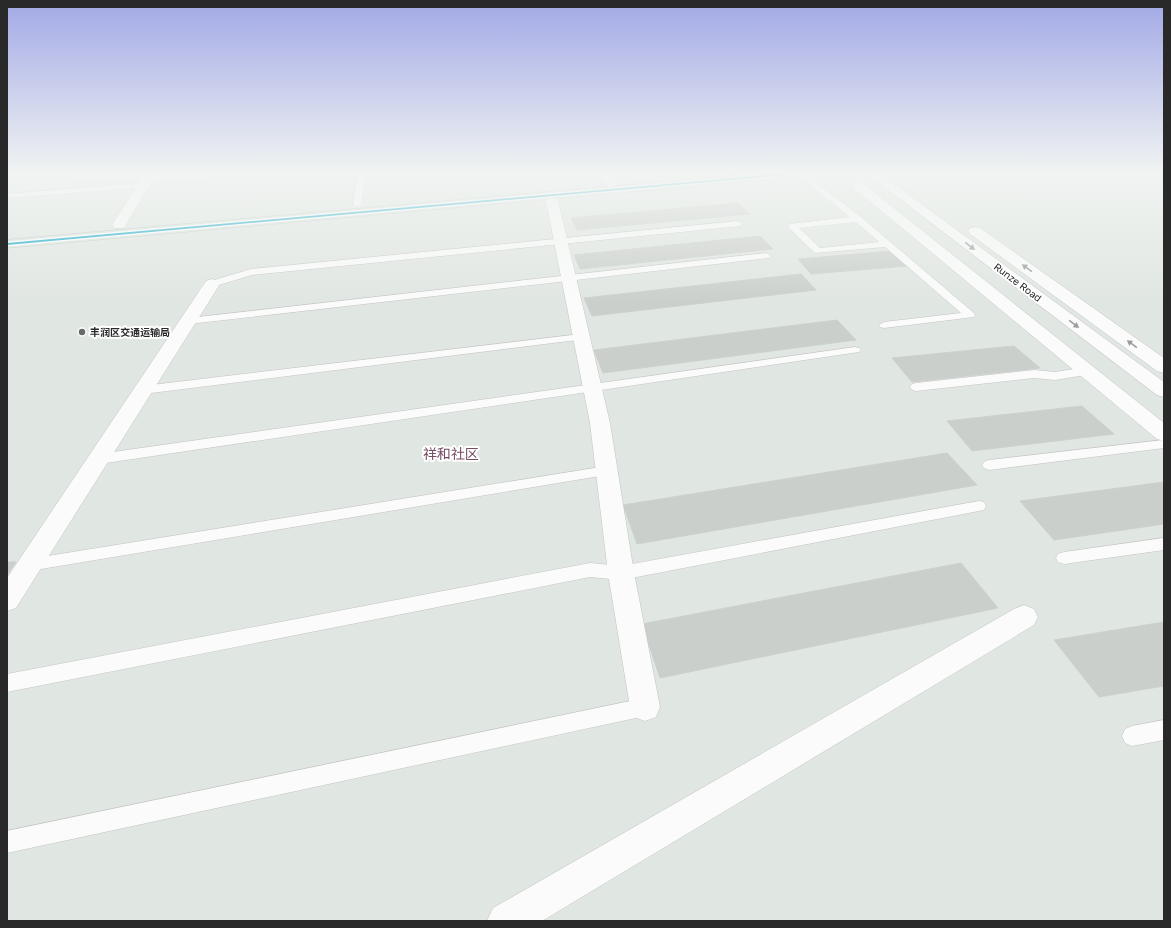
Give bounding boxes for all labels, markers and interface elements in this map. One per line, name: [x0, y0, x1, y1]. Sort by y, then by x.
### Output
one-way arrow: [965, 242, 976, 250]
street label: Runze Road: [992, 260, 1044, 304]
one-way arrow: [1021, 264, 1032, 273]
one-way arrow: [1069, 320, 1080, 328]
place label: 丰润区交通运输局: [90, 326, 170, 338]
marker: 丰润区交通运输局: [77, 327, 87, 337]
one-way arrow: [1127, 340, 1138, 348]
district label: 祥和社区: [423, 445, 479, 462]

